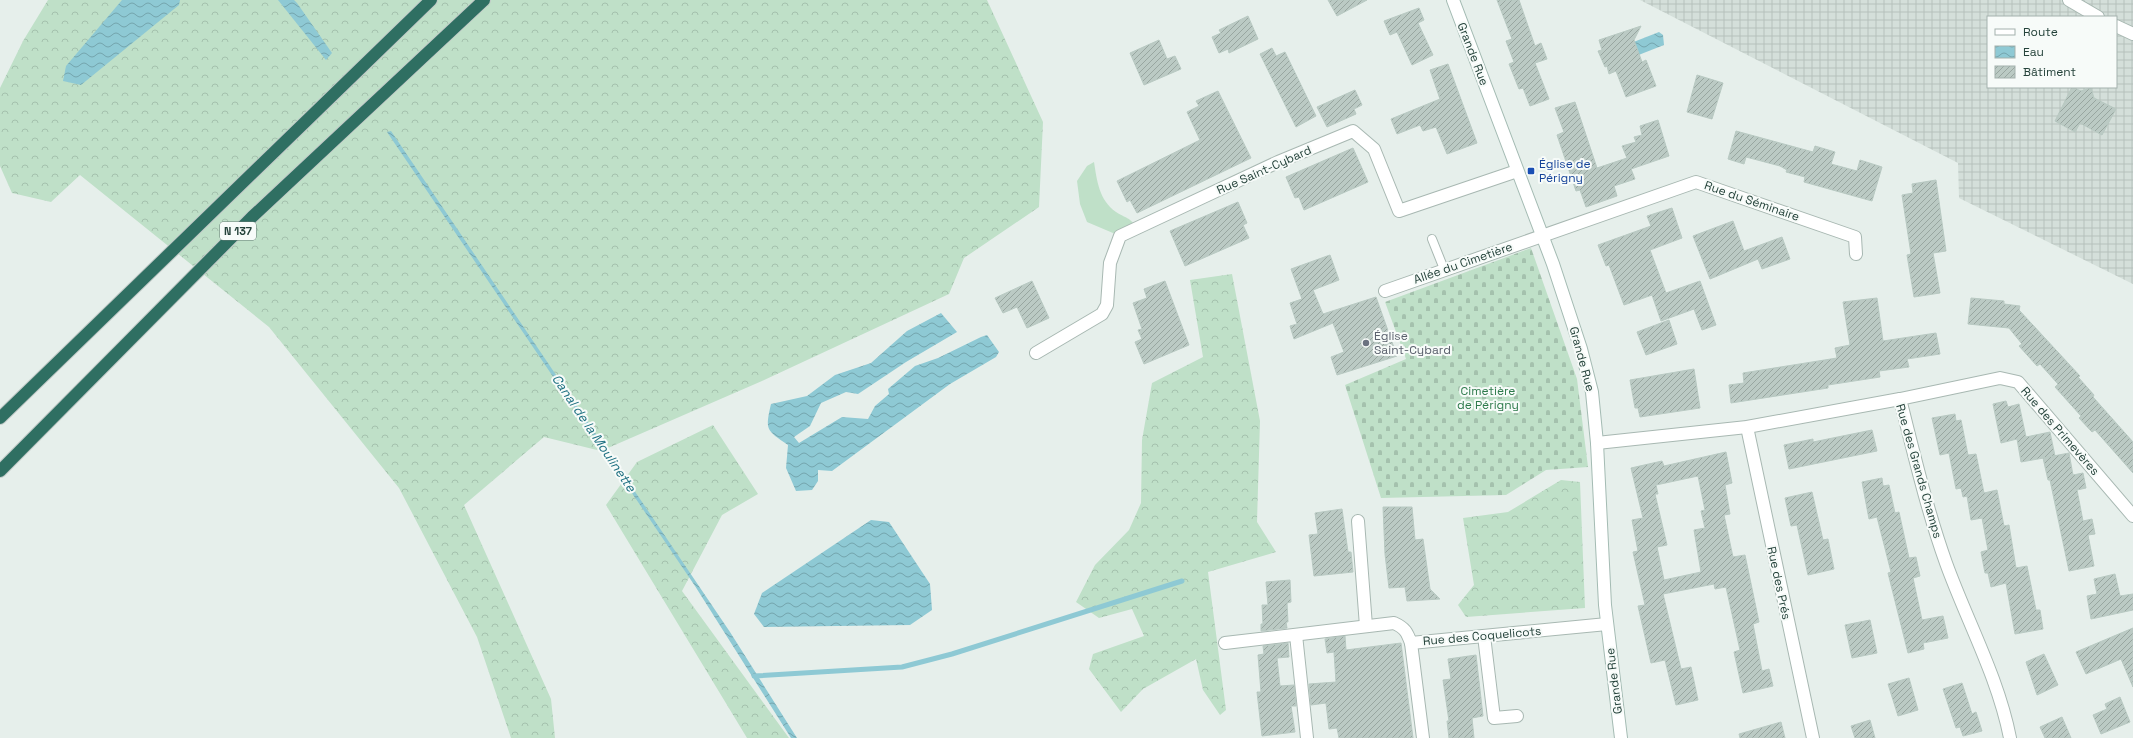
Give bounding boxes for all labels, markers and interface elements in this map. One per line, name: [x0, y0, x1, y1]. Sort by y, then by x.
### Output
legend: [1987, 16, 2117, 88]
street label: Grande Rue: [1454, 20, 1492, 88]
text: Route: [2023, 24, 2058, 40]
text: Eau: [2023, 44, 2044, 60]
text: Bâtiment: [2023, 64, 2076, 80]
street label: Rue Saint-Cybard: [1214, 142, 1314, 198]
place label: Église de Périgny: [1539, 156, 1591, 186]
marker: Église de Périgny: [1526, 166, 1536, 176]
street label: Rue du Séminaire: [1702, 177, 1802, 225]
road number: N 137: [220, 222, 256, 240]
street label: Allée du Cimetière: [1411, 239, 1515, 287]
street label: Grande Rue: [1566, 325, 1598, 393]
place label: Église Saint-Cybard: [1374, 328, 1451, 358]
marker: Église Saint-Cybard: [1361, 338, 1371, 348]
water label: Canal de la Moulinette: [548, 371, 640, 496]
park label: Cimetière de Périgny: [1457, 383, 1519, 413]
street label: Rue des Primevères: [2017, 383, 2103, 479]
street label: Rue des Grands Champs: [1892, 402, 1946, 540]
street label: Rue des Prés: [1763, 545, 1795, 621]
street label: Rue des Coquelicots: [1422, 623, 1542, 649]
street label: Grande Rue: [1602, 647, 1626, 715]

